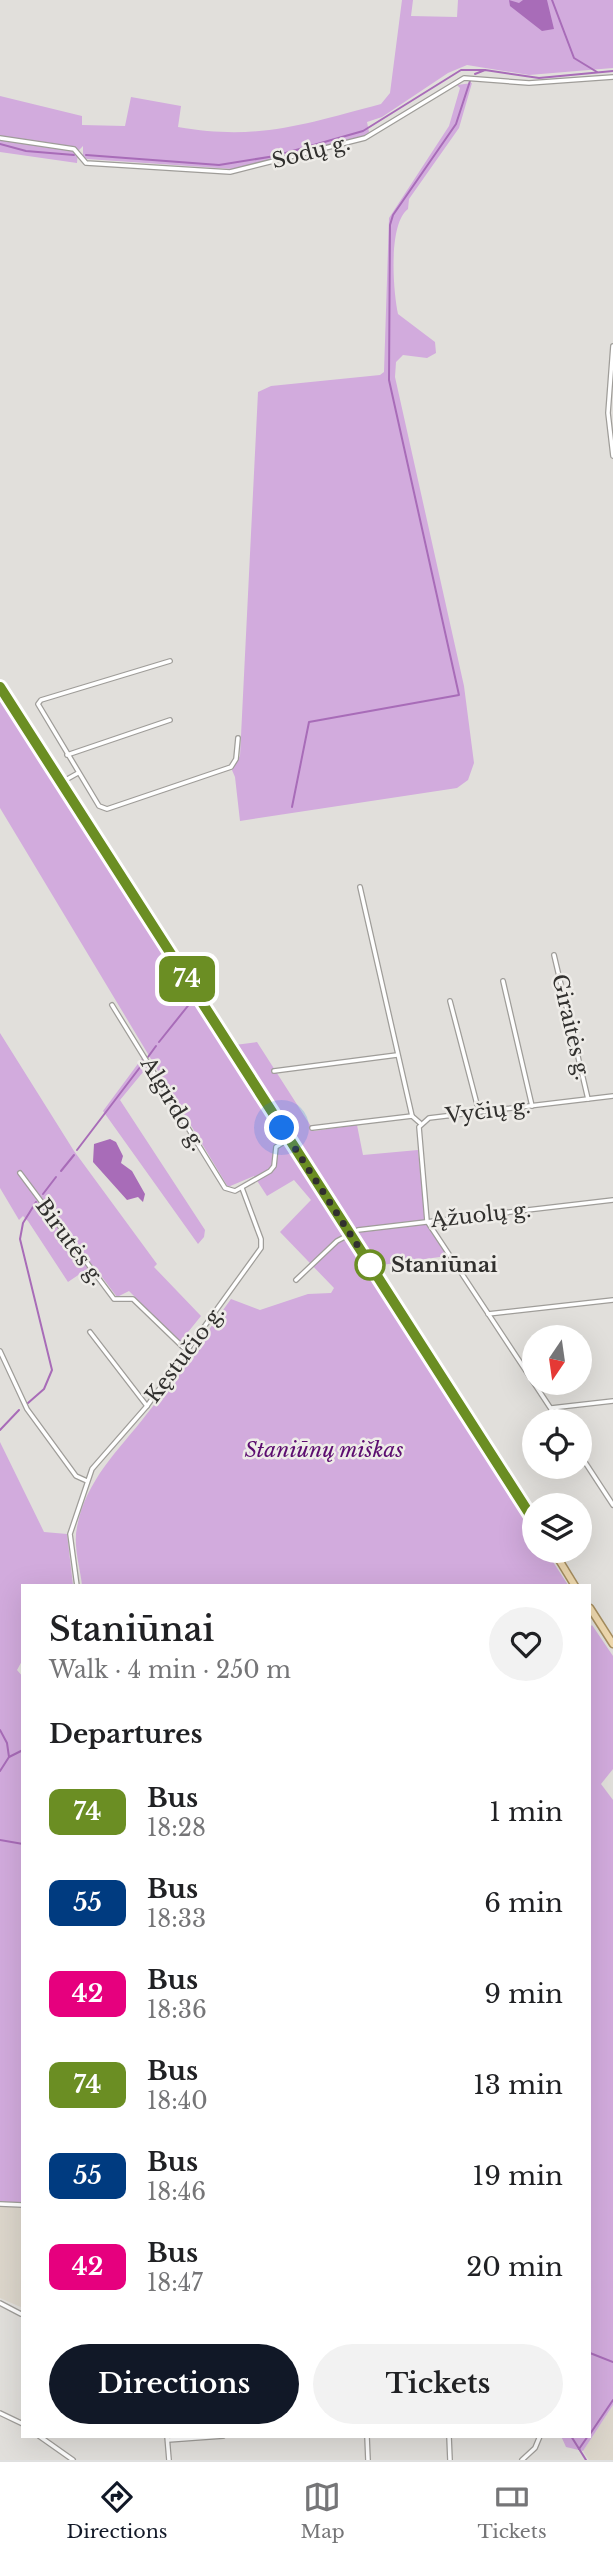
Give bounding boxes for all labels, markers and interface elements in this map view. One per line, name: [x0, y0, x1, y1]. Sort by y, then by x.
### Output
street label: Sodų g.: [269, 130, 353, 174]
line badge: 74: [156, 956, 218, 1002]
text: 74: [173, 964, 201, 993]
street label: Giraitės g.: [546, 971, 596, 1083]
street label: Algirdo g.: [134, 1052, 211, 1156]
street label: Vyčių g.: [443, 1093, 532, 1129]
your location: [264, 1110, 299, 1145]
street label: Birutės g.: [30, 1193, 110, 1291]
street label: Ąžuolų g.: [429, 1197, 532, 1233]
marker: Staniūnai: [355, 1250, 385, 1280]
place label: Staniūnai: [391, 1252, 498, 1278]
street label: Kęstučio g.: [140, 1300, 230, 1408]
north arrow: [522, 1325, 592, 1395]
map controls: [522, 1325, 592, 1563]
button: locate: [522, 1409, 592, 1479]
park label: Staniūnų miškas: [244, 1437, 404, 1463]
button: layers: [522, 1493, 592, 1563]
button: heart: [489, 1607, 563, 1681]
text: Staniūnai: [49, 1609, 214, 1650]
text: Walk · 4 min · 250 m: [49, 1656, 291, 1684]
text: Departures: [49, 1718, 203, 1750]
text: Bus: [147, 1782, 198, 1814]
text: 1 min: [489, 1796, 563, 1828]
text: 74: [74, 1797, 101, 1826]
text: 18:28: [147, 1814, 206, 1842]
text: Bus: [147, 1873, 198, 1905]
text: 6 min: [484, 1887, 563, 1919]
text: 55: [73, 1888, 102, 1917]
text: 18:33: [147, 1905, 206, 1933]
text: Bus: [147, 1964, 198, 1996]
text: 9 min: [484, 1978, 563, 2010]
text: 42: [72, 1979, 103, 2008]
text: 18:36: [147, 1996, 207, 2024]
text: Bus: [147, 2055, 198, 2087]
text: 13 min: [473, 2069, 563, 2101]
text: 74: [74, 2070, 101, 2099]
text: 18:40: [147, 2087, 208, 2115]
text: Bus: [147, 2146, 198, 2178]
text: 19 min: [473, 2160, 563, 2192]
text: 55: [73, 2161, 102, 2190]
text: 18:46: [147, 2178, 206, 2206]
text: Bus: [147, 2237, 198, 2269]
text: 20 min: [466, 2251, 563, 2283]
text: 42: [72, 2252, 103, 2281]
text: 18:47: [147, 2269, 203, 2297]
button: Directions: [49, 2344, 299, 2424]
button: Tickets: [313, 2344, 563, 2424]
tab: Directions: [66, 2478, 167, 2543]
tab: Map: [300, 2478, 345, 2543]
tab: Tickets: [478, 2478, 547, 2543]

